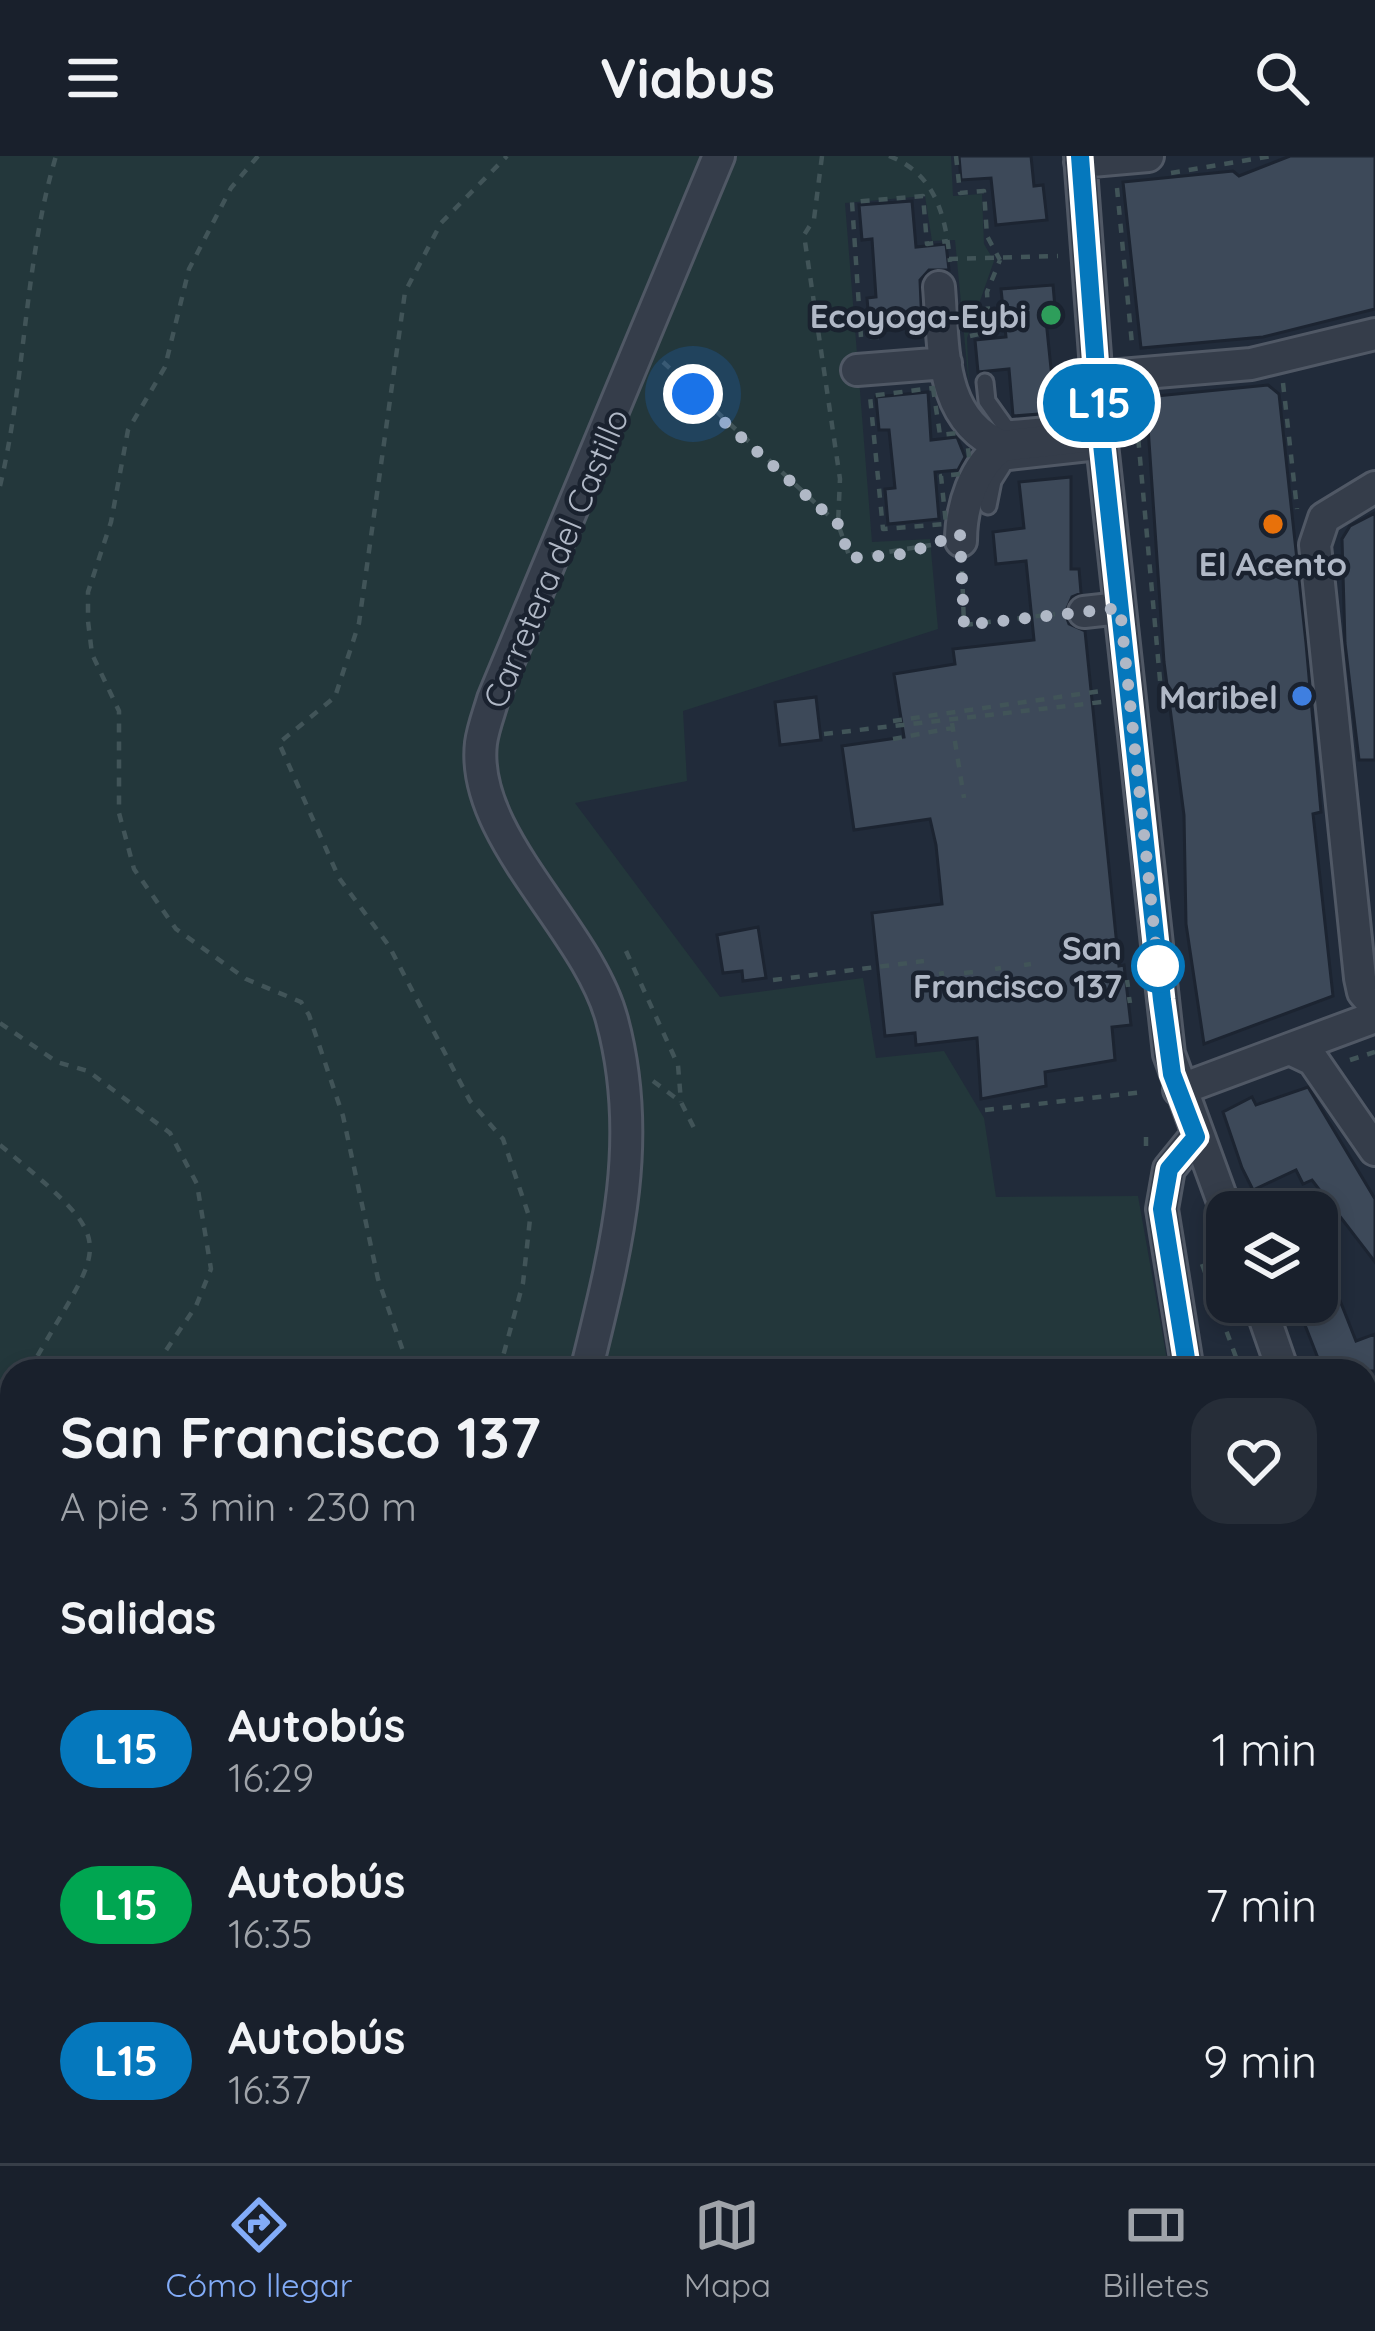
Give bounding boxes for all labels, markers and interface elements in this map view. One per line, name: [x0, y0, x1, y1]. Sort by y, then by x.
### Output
text: Viabus: [600, 44, 775, 112]
icon: menu: [60, 45, 126, 111]
icon: search: [1249, 45, 1315, 111]
place label: Ecoyoga-Eybi: [810, 295, 1027, 336]
marker: Ecoyoga-Eybi: [1038, 302, 1064, 328]
your location: [663, 364, 723, 424]
line badge: L15: [1030, 364, 1168, 442]
text: L15: [1067, 376, 1131, 429]
street label: Carretera del Castillo: [473, 402, 637, 714]
marker: El Acento: [1260, 511, 1286, 537]
place label: El Acento: [1199, 543, 1347, 584]
place label: Maribel: [1159, 676, 1278, 717]
marker: Maribel: [1289, 683, 1315, 709]
place label: San Francisco 137: [913, 927, 1122, 1006]
marker: San Francisco 137: [1133, 941, 1183, 991]
map controls: [1206, 1191, 1338, 1323]
button: layers: [1206, 1191, 1338, 1323]
button: heart: [1191, 1398, 1317, 1524]
text: San Francisco 137: [60, 1401, 541, 1472]
text: A pie · 3 min · 230 m: [60, 1482, 417, 1531]
text: Salidas: [60, 1589, 216, 1645]
text: Autobús: [228, 1697, 405, 1753]
text: 1 min: [1211, 1721, 1317, 1777]
text: L15: [94, 1722, 158, 1775]
text: 16:29: [228, 1753, 314, 1802]
text: Autobús: [228, 1853, 405, 1909]
text: 7 min: [1205, 1877, 1317, 1933]
text: L15: [94, 1878, 158, 1931]
text: 16:35: [228, 1909, 312, 1958]
text: Autobús: [228, 2009, 405, 2065]
text: 9 min: [1203, 2033, 1317, 2089]
text: L15: [94, 2034, 158, 2087]
text: 16:37: [228, 2065, 311, 2114]
tab: Cómo llegar: [166, 2192, 353, 2305]
tab: Mapa: [684, 2192, 771, 2305]
tab: Billetes: [1102, 2192, 1209, 2305]

